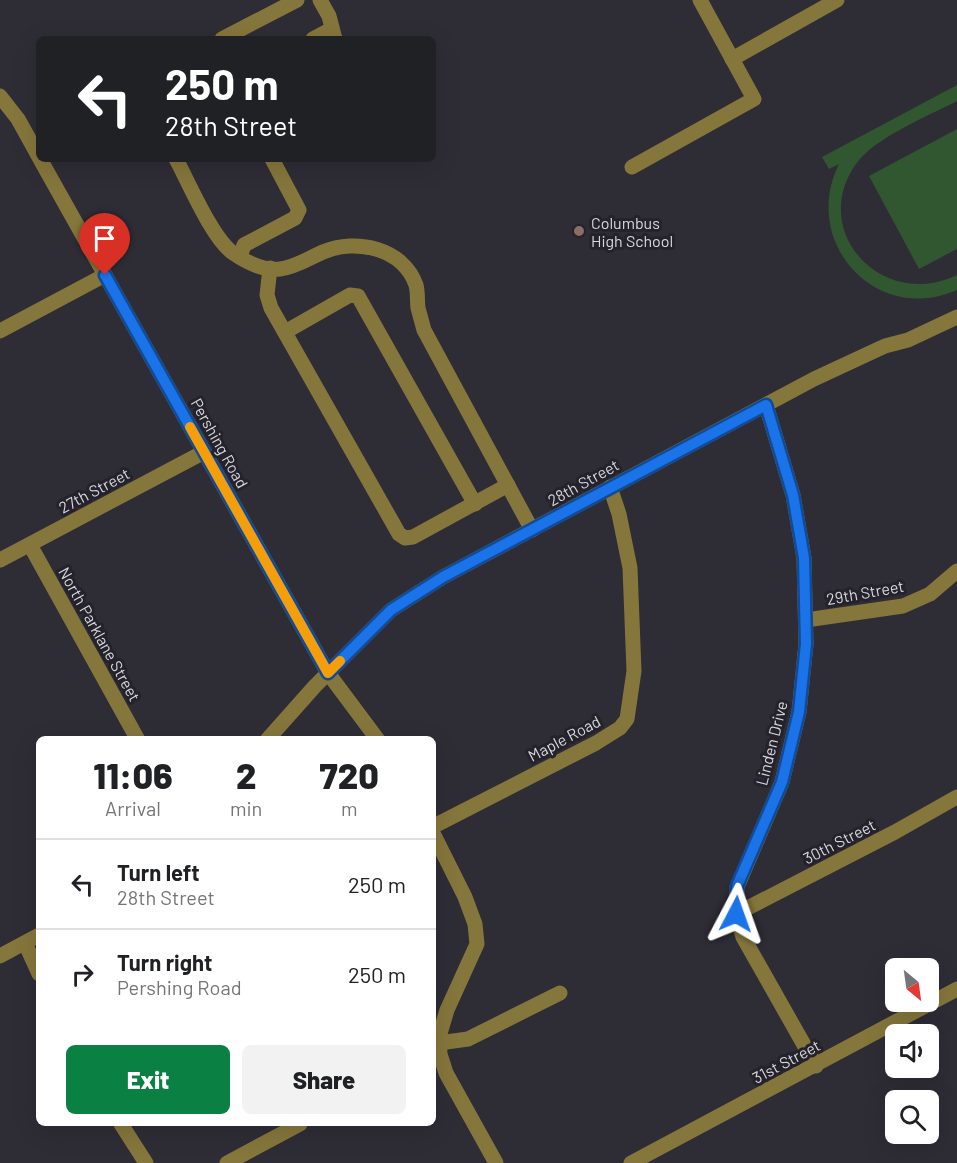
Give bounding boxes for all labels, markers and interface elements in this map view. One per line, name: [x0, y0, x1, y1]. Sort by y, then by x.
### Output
text: 250 m: [165, 58, 279, 108]
icon: left: [66, 60, 144, 138]
text: 28th Street: [165, 109, 297, 141]
pin: [79, 213, 130, 275]
place label: Columbus High School: [591, 213, 673, 250]
icon: arrive: [88, 222, 121, 255]
marker: Columbus High School: [572, 224, 586, 238]
street label: Pershing Road: [188, 395, 252, 491]
street label: 28th Street: [544, 455, 622, 509]
street label: 27th Street: [55, 463, 133, 517]
street label: North Parklane Street: [55, 564, 145, 704]
street label: 29th Street: [825, 576, 905, 608]
street label: Linden Drive: [751, 699, 791, 787]
street label: Maple Road: [525, 711, 603, 765]
text: 11:06: [93, 753, 173, 796]
text: 2: [236, 753, 256, 796]
text: 720: [320, 753, 379, 796]
text: Arrival: [105, 796, 161, 820]
text: min: [230, 796, 262, 820]
text: m: [341, 796, 357, 820]
street label: 30th Street: [800, 815, 878, 867]
text: Turn left: [117, 859, 200, 885]
icon: left: [66, 868, 99, 901]
text: 250 m: [348, 871, 406, 897]
position arrow: [704, 882, 768, 946]
text: 28th Street: [117, 885, 215, 909]
text: Turn right: [117, 949, 212, 975]
icon: right: [66, 958, 99, 991]
north arrow: [885, 958, 939, 1012]
map controls: [885, 958, 939, 1144]
text: 250 m: [348, 961, 406, 987]
text: Pershing Road: [117, 975, 242, 999]
button: sound: [885, 1024, 939, 1078]
street label: 31st Street: [749, 1035, 823, 1087]
button: Exit: [66, 1045, 230, 1114]
button: Share: [242, 1045, 406, 1114]
button: search: [885, 1090, 939, 1144]

